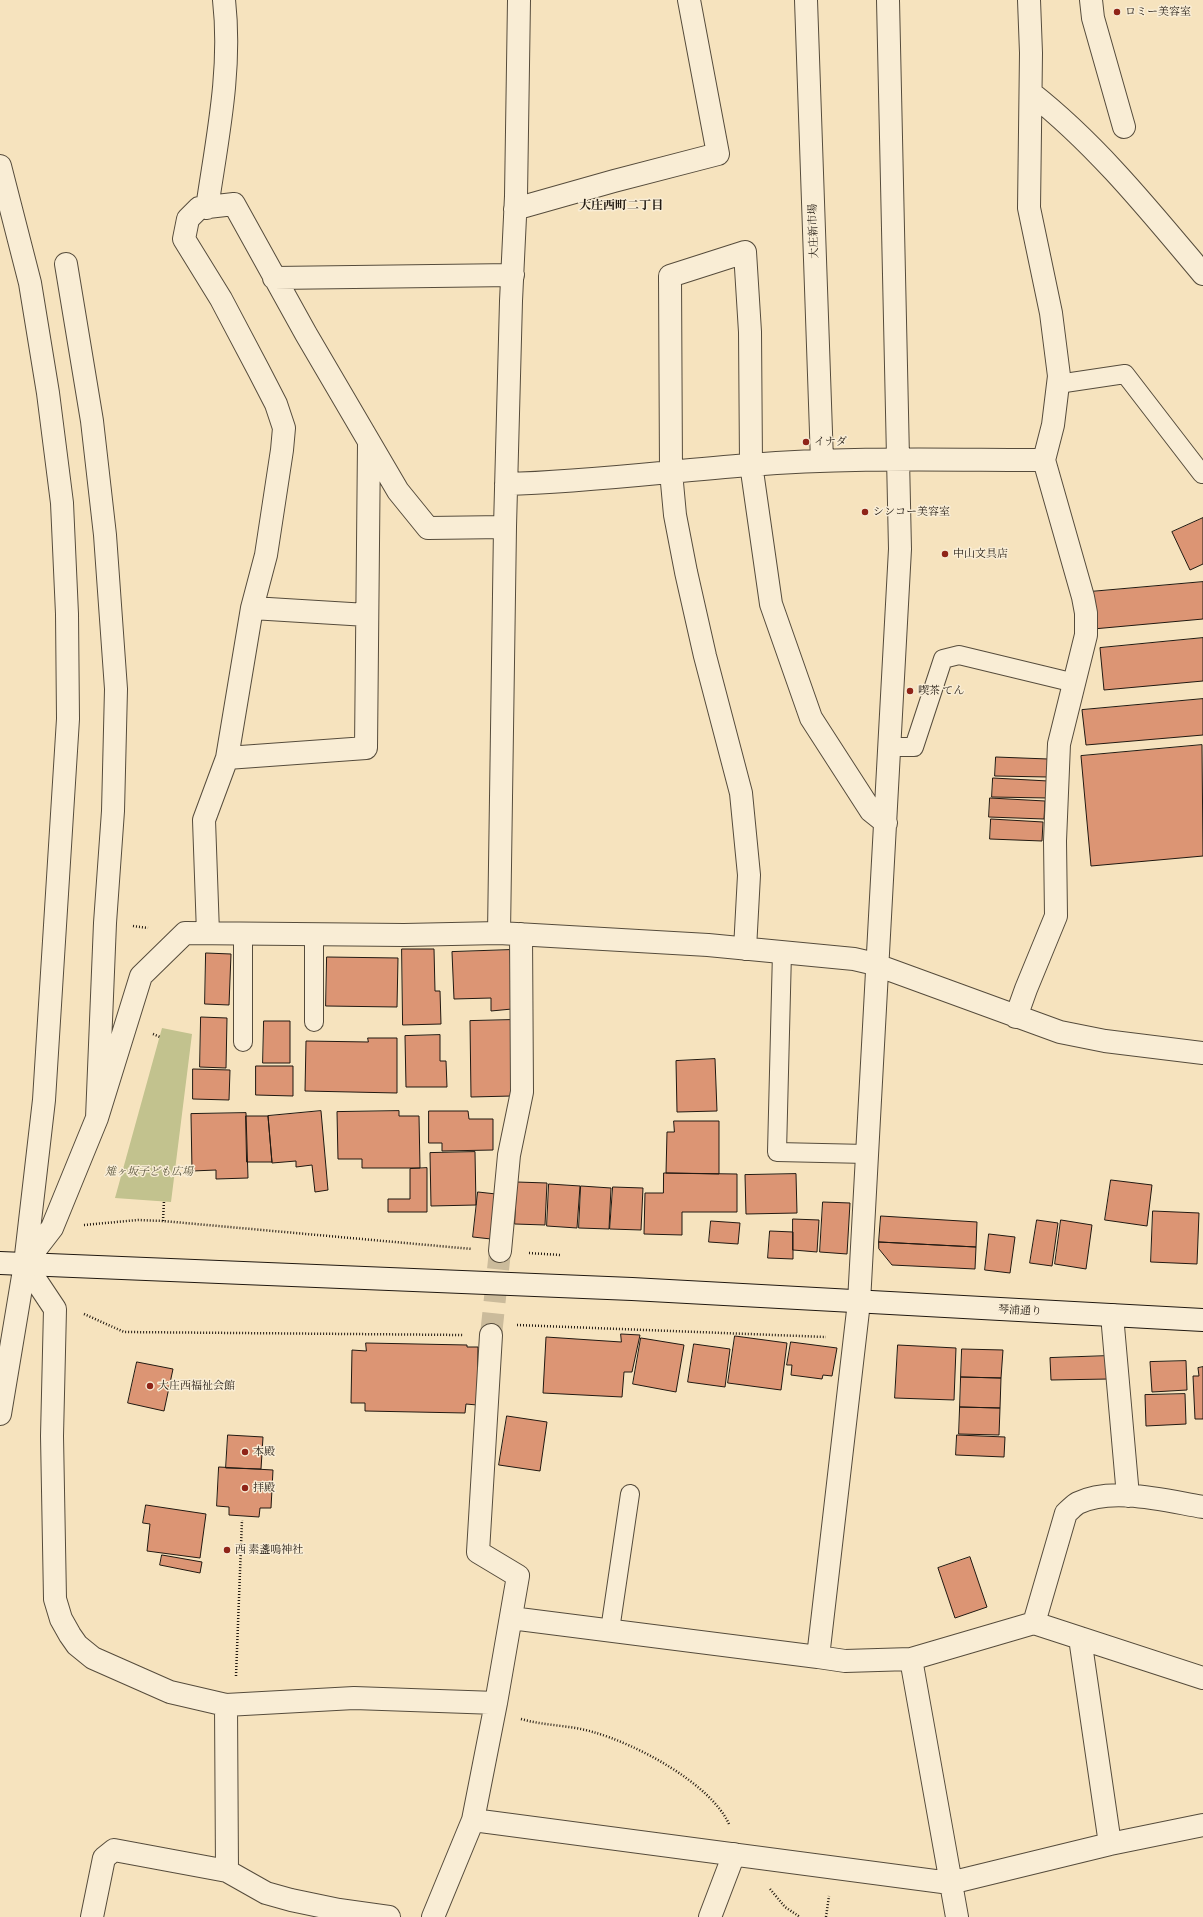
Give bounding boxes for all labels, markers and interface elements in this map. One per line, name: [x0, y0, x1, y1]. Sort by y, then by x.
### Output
place label: ロミー美容室: [1125, 5, 1191, 19]
marker: ロミー美容室: [1112, 7, 1122, 17]
district label: 大庄西町二丁目: [579, 199, 663, 213]
street label: 大庄新市場: [806, 203, 822, 259]
place label: イナダ: [814, 435, 847, 449]
marker: イナダ: [801, 437, 811, 447]
place label: シンコー美容室: [873, 505, 950, 519]
marker: シンコー美容室: [860, 507, 870, 517]
place label: 中山文具店: [953, 547, 1008, 561]
marker: 中山文具店: [940, 549, 950, 559]
place label: 喫茶 てん: [918, 684, 964, 698]
marker: 喫茶 てん: [905, 686, 915, 696]
park label: 雉ヶ坂子ども広場: [105, 1165, 193, 1179]
street label: 琴浦通り: [998, 1303, 1042, 1319]
place label: 大庄西福祉会館: [158, 1379, 235, 1393]
marker: 大庄西福祉会館: [145, 1381, 155, 1391]
place label: 本殿: [253, 1445, 275, 1459]
marker: 本殿: [240, 1447, 250, 1457]
place label: 拝殿: [253, 1481, 275, 1495]
marker: 拝殿: [240, 1483, 250, 1493]
place label: 西 素盞嗚神社: [235, 1543, 303, 1557]
marker: 西 素盞嗚神社: [222, 1545, 232, 1555]

